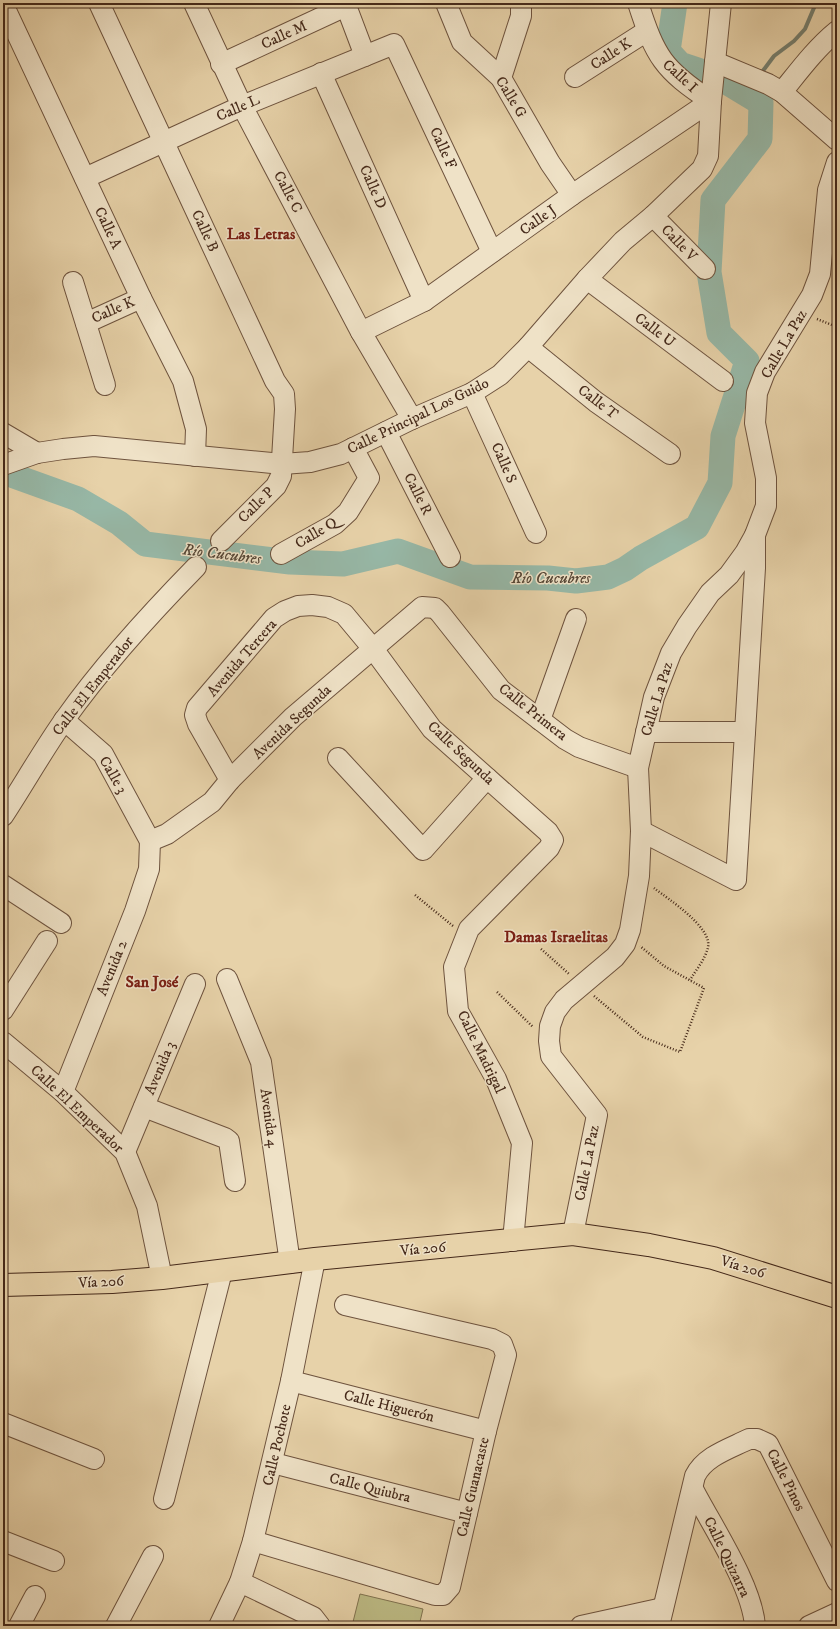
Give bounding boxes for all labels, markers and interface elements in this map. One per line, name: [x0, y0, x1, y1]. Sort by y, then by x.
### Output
street label: Calle M: [258, 16, 310, 54]
street label: Calle K: [587, 33, 636, 74]
street label: Calle I: [658, 55, 702, 97]
street label: Calle G: [491, 73, 531, 122]
street label: Calle L: [213, 90, 263, 126]
street label: Calle F: [425, 124, 461, 172]
street label: Calle D: [355, 162, 391, 212]
street label: Calle C: [269, 168, 307, 216]
street label: Calle J: [516, 201, 560, 239]
street label: Calle A: [90, 204, 126, 252]
street label: Calle B: [187, 207, 223, 255]
street label: Calle V: [657, 220, 702, 266]
district label: Las Letras: [227, 224, 296, 244]
street label: Calle K: [88, 292, 138, 328]
street label: Calle La Paz: [757, 306, 812, 382]
street label: Calle U: [631, 308, 680, 352]
street label: Calle Principal Los Guido: [344, 373, 492, 459]
street label: Calle T: [574, 381, 623, 424]
street label: Calle S: [487, 440, 521, 486]
street label: Calle R: [399, 470, 437, 518]
street label: Calle P: [234, 483, 278, 527]
street label: Calle Q: [291, 510, 346, 553]
water label: Río Cucubres: [181, 539, 264, 569]
water label: Río Cucubres: [511, 568, 592, 588]
street label: Avenida Tercera: [203, 615, 281, 701]
street label: Calle El Emperador: [48, 632, 138, 740]
street label: Calle La Paz: [637, 659, 677, 738]
street label: Calle Primera: [495, 679, 572, 745]
street label: Avenida Segunda: [249, 680, 336, 763]
street label: Calle Segunda: [423, 717, 499, 789]
street label: Calle 3: [95, 753, 131, 797]
district label: Damas Israelitas: [504, 927, 609, 947]
street label: Avenida 2: [92, 937, 132, 999]
district label: San José: [126, 972, 179, 992]
street label: Calle Madrigal: [453, 1007, 509, 1097]
street label: Avenida 3: [140, 1038, 180, 1098]
street label: Calle El Emperador: [26, 1061, 128, 1157]
street label: Avenida 4: [255, 1087, 283, 1149]
street label: Calle La Paz: [570, 1123, 604, 1202]
street label: Vía 206: [398, 1237, 448, 1261]
street label: Vía 206: [717, 1251, 769, 1283]
street label: Vía 206: [77, 1271, 126, 1293]
street label: Calle Higuerón: [342, 1386, 436, 1426]
street label: Calle Pochote: [258, 1402, 296, 1488]
street label: Calle Guanacaste: [452, 1435, 494, 1539]
street label: Calle Pinos: [762, 1446, 810, 1514]
street label: Calle Quiubra: [327, 1469, 413, 1507]
street label: Calle Quizarra: [699, 1514, 755, 1601]

